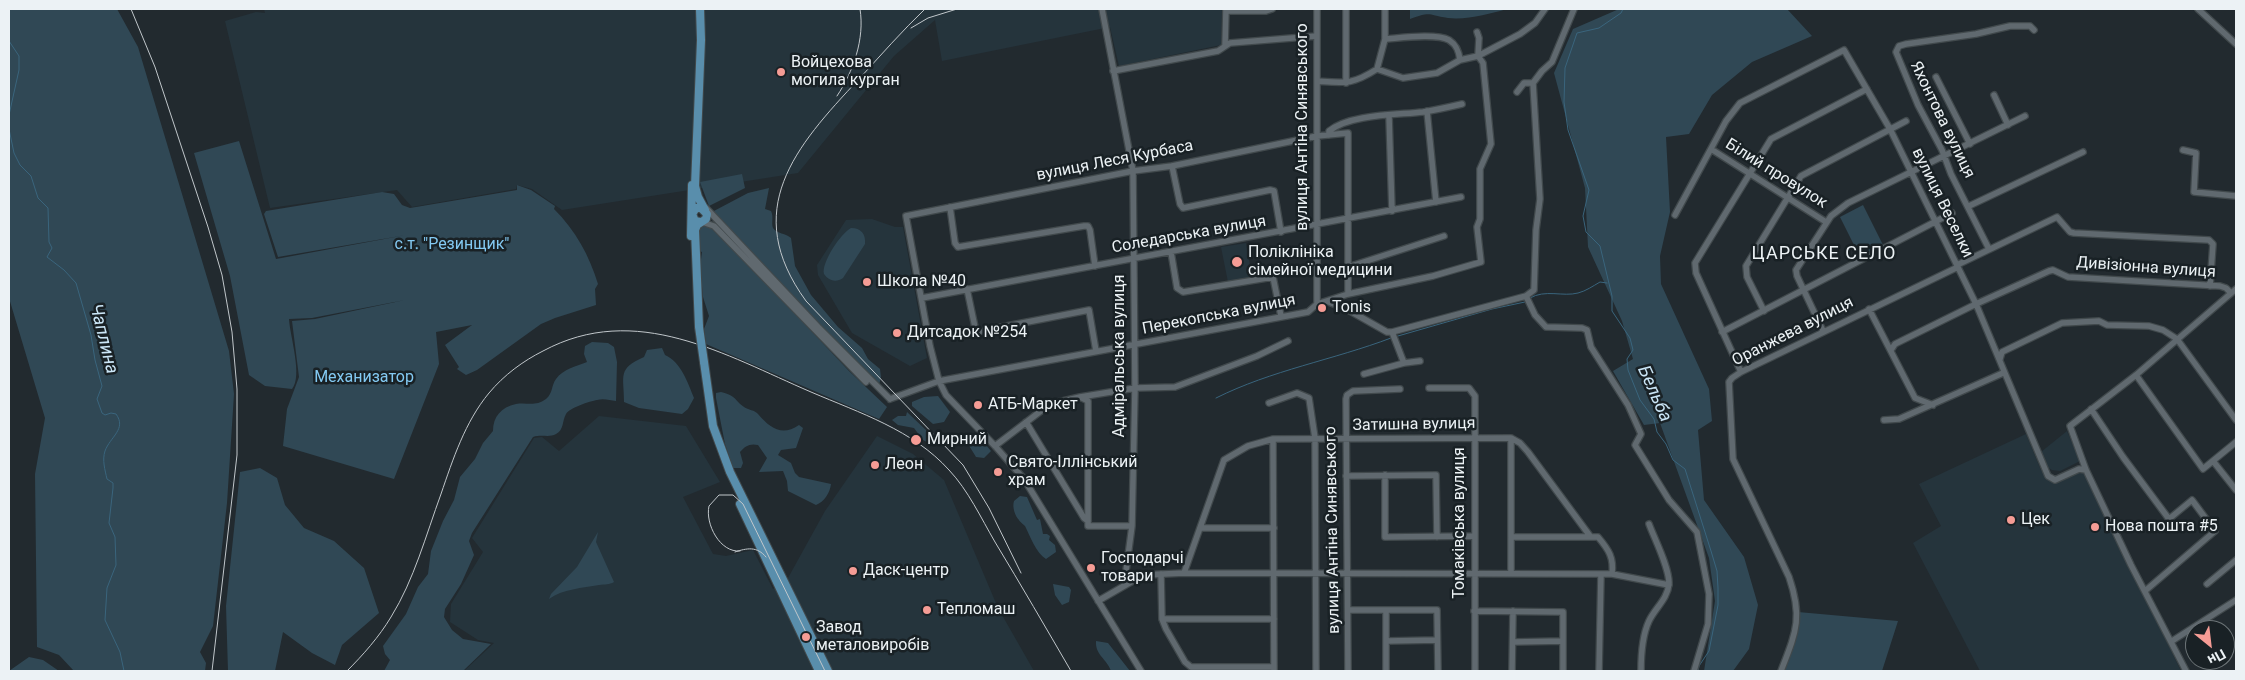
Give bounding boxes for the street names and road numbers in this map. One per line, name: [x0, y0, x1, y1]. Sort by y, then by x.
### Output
street label: вулиця Антіна Синявського: [1293, 23, 1313, 231]
street label: Яхонтова вулиця: [1905, 58, 1979, 182]
street label: Білий провулок: [1722, 135, 1830, 213]
street label: вулиця Леся Курбаса: [1035, 136, 1195, 186]
street label: вулиця Веселки: [1907, 145, 1977, 261]
street label: Соледарська вулиця: [1111, 212, 1267, 258]
street label: Дивізіонна вулиця: [2076, 254, 2216, 282]
street label: Адміральська вулиця: [1110, 274, 1130, 438]
street label: Перекопська вулиця: [1141, 291, 1297, 339]
street label: Оранжева вулиця: [1729, 293, 1857, 371]
street label: Затишна вулиця: [1352, 414, 1476, 436]
street label: вулиця Антіна Синявського: [1322, 426, 1344, 634]
street label: Томаківська вулиця: [1450, 447, 1470, 599]

